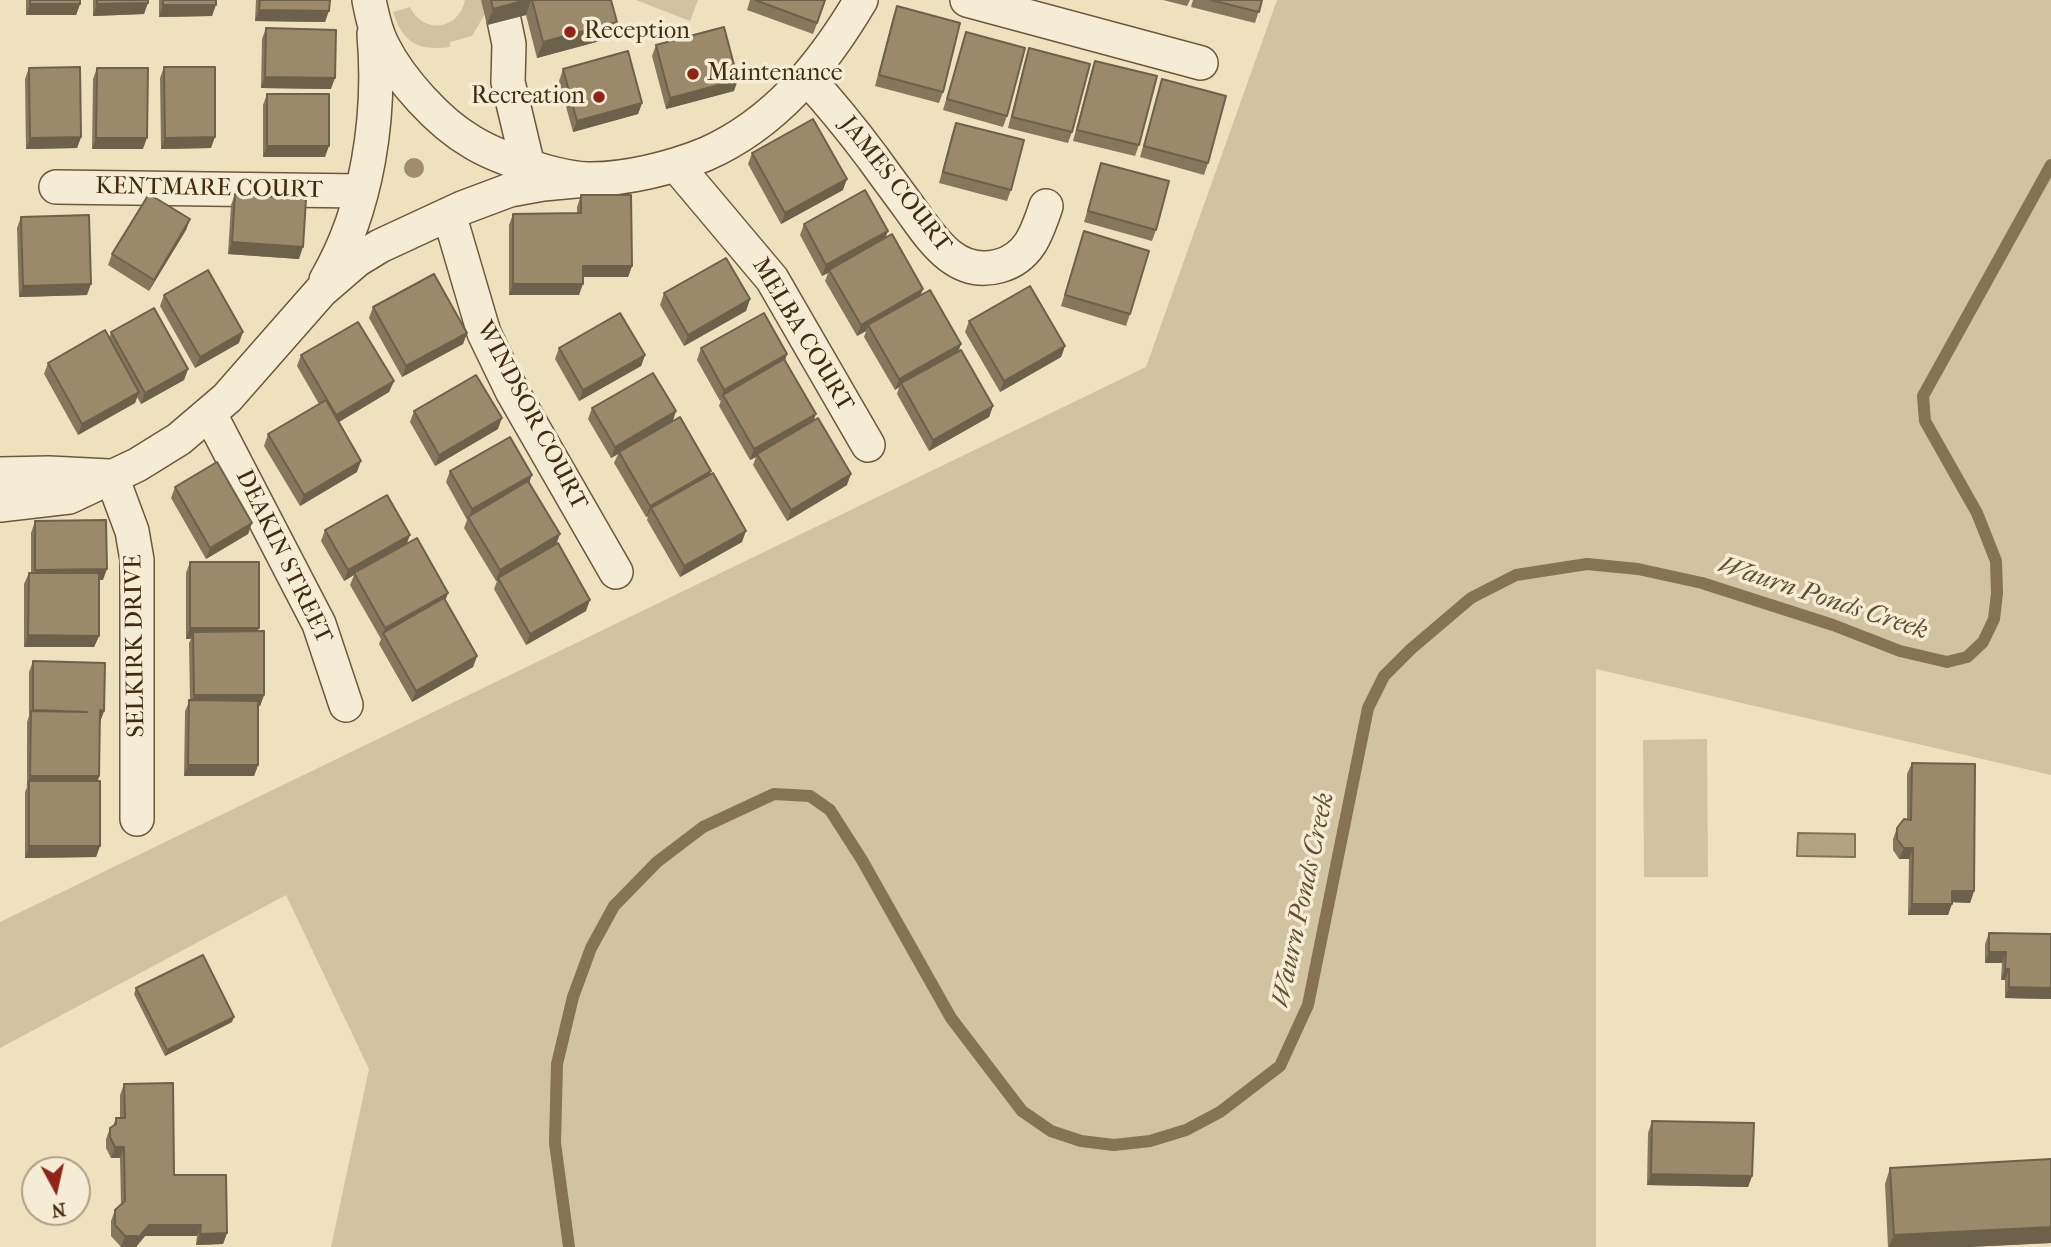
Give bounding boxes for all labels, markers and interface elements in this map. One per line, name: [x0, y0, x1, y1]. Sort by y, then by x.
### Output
place label: Reception: [584, 18, 690, 46]
marker: Reception: [562, 24, 578, 40]
place label: Maintenance: [707, 60, 843, 88]
marker: Maintenance: [685, 66, 701, 82]
place label: Recreation: [471, 83, 585, 111]
marker: Recreation: [591, 89, 607, 105]
street label: JAMES COURT: [833, 111, 957, 259]
street label: KENTMARE COURT: [95, 173, 323, 205]
street label: MELBA COURT: [745, 253, 859, 417]
street label: WINDSOR COURT: [469, 317, 593, 515]
street label: DEAKIN STREET: [228, 465, 338, 649]
water label: Waurn Ponds Creek: [1714, 550, 1932, 648]
street label: SELKIRK DRIVE: [120, 554, 152, 738]
water label: Waurn Ponds Creek: [1266, 790, 1342, 1010]
north arrow: [21, 1156, 91, 1226]
text: N: [50, 1198, 67, 1222]

